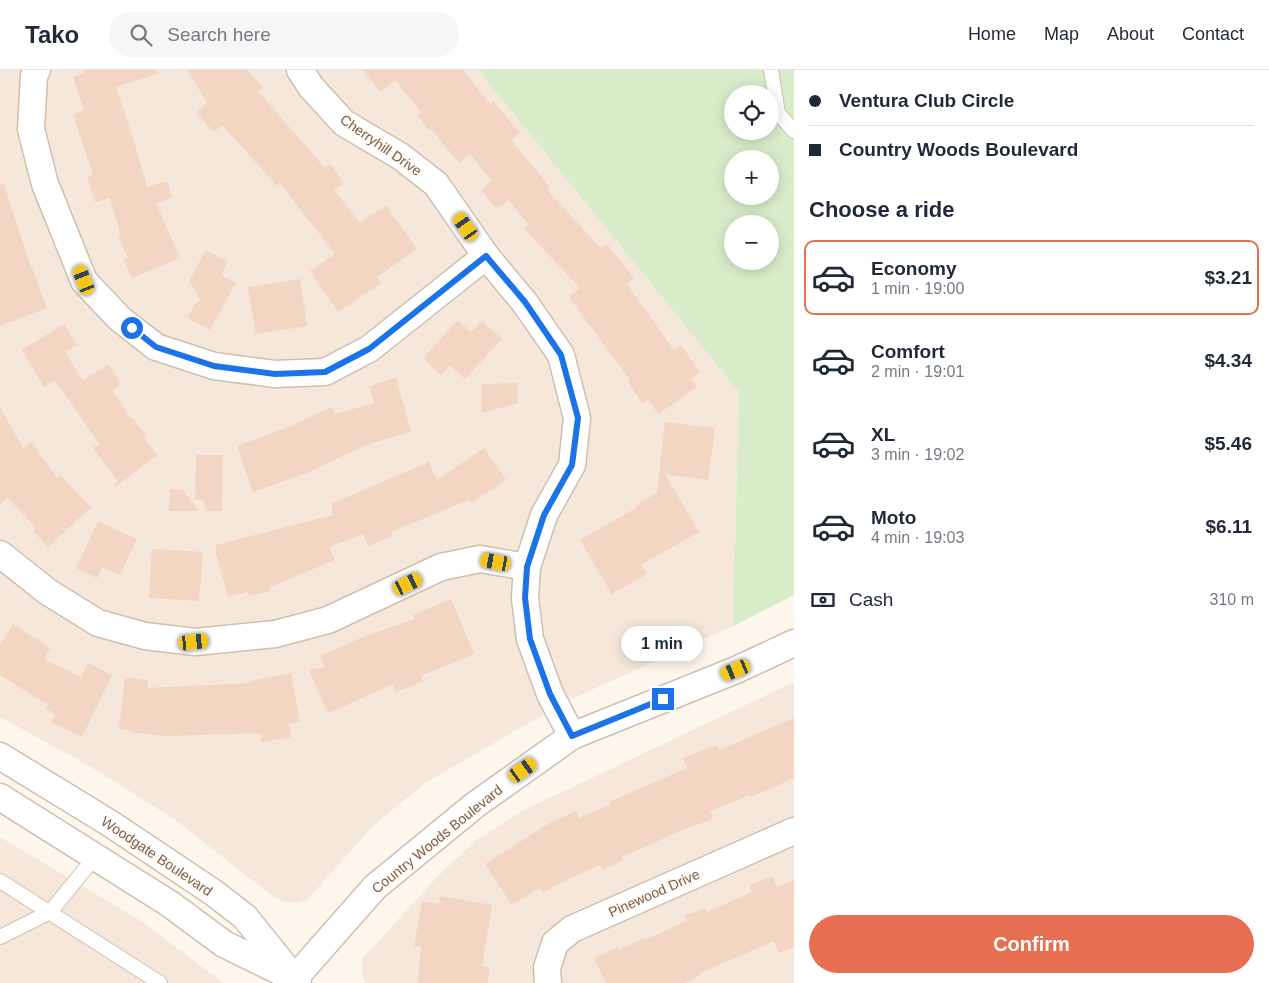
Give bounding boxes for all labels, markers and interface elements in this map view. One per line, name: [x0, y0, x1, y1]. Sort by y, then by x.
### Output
search box: [109, 12, 459, 57]
text: Tako: [25, 21, 79, 48]
icon: search: [127, 21, 155, 49]
text: Search here: [167, 24, 271, 45]
text: Home: [968, 24, 1016, 44]
text: Map: [1044, 24, 1079, 44]
text: About: [1107, 24, 1154, 44]
text: Contact: [1182, 24, 1244, 44]
map controls: [724, 85, 779, 270]
button: locate: [724, 85, 779, 140]
text: Ventura Club Circle: [839, 90, 1014, 111]
street label: Cherryhill Drive: [337, 111, 425, 179]
text: Country Woods Boulevard: [839, 139, 1078, 160]
button: +: [724, 150, 779, 205]
text: Choose a ride: [809, 197, 954, 222]
car: [451, 210, 480, 244]
button: −: [724, 215, 779, 270]
icon: car: [811, 255, 856, 300]
text: Economy: [871, 258, 957, 279]
car: [71, 263, 96, 297]
text: $3.21: [1204, 267, 1252, 288]
text: 1 min · 19:00: [871, 280, 964, 297]
route start: [121, 317, 143, 339]
icon: car: [811, 338, 856, 383]
text: Comfort: [871, 341, 945, 362]
text: $4.34: [1204, 350, 1252, 371]
text: 2 min · 19:01: [871, 363, 964, 380]
icon: car: [811, 421, 856, 466]
text: XL: [871, 424, 895, 445]
text: $5.46: [1204, 433, 1252, 454]
text: 3 min · 19:02: [871, 446, 964, 463]
icon: car: [811, 504, 856, 549]
text: Moto: [871, 507, 916, 528]
text: $6.11: [1206, 516, 1252, 537]
text: 4 min · 19:03: [871, 529, 964, 546]
car: [479, 552, 512, 572]
car: [391, 571, 424, 597]
icon: cash: [809, 586, 837, 614]
text: Cash: [849, 589, 893, 610]
text: 310 m: [1210, 591, 1254, 608]
callout: 1 min: [622, 626, 704, 662]
car: [178, 633, 209, 651]
text: 1 min: [641, 635, 683, 652]
car: [719, 657, 752, 683]
route end: [652, 688, 674, 710]
car: [506, 755, 539, 785]
street label: Country Woods Boulevard: [369, 781, 505, 897]
street label: Woodgate Boulevard: [98, 813, 216, 899]
street label: Pinewood Drive: [606, 866, 702, 920]
button: Confirm: [809, 915, 1254, 973]

